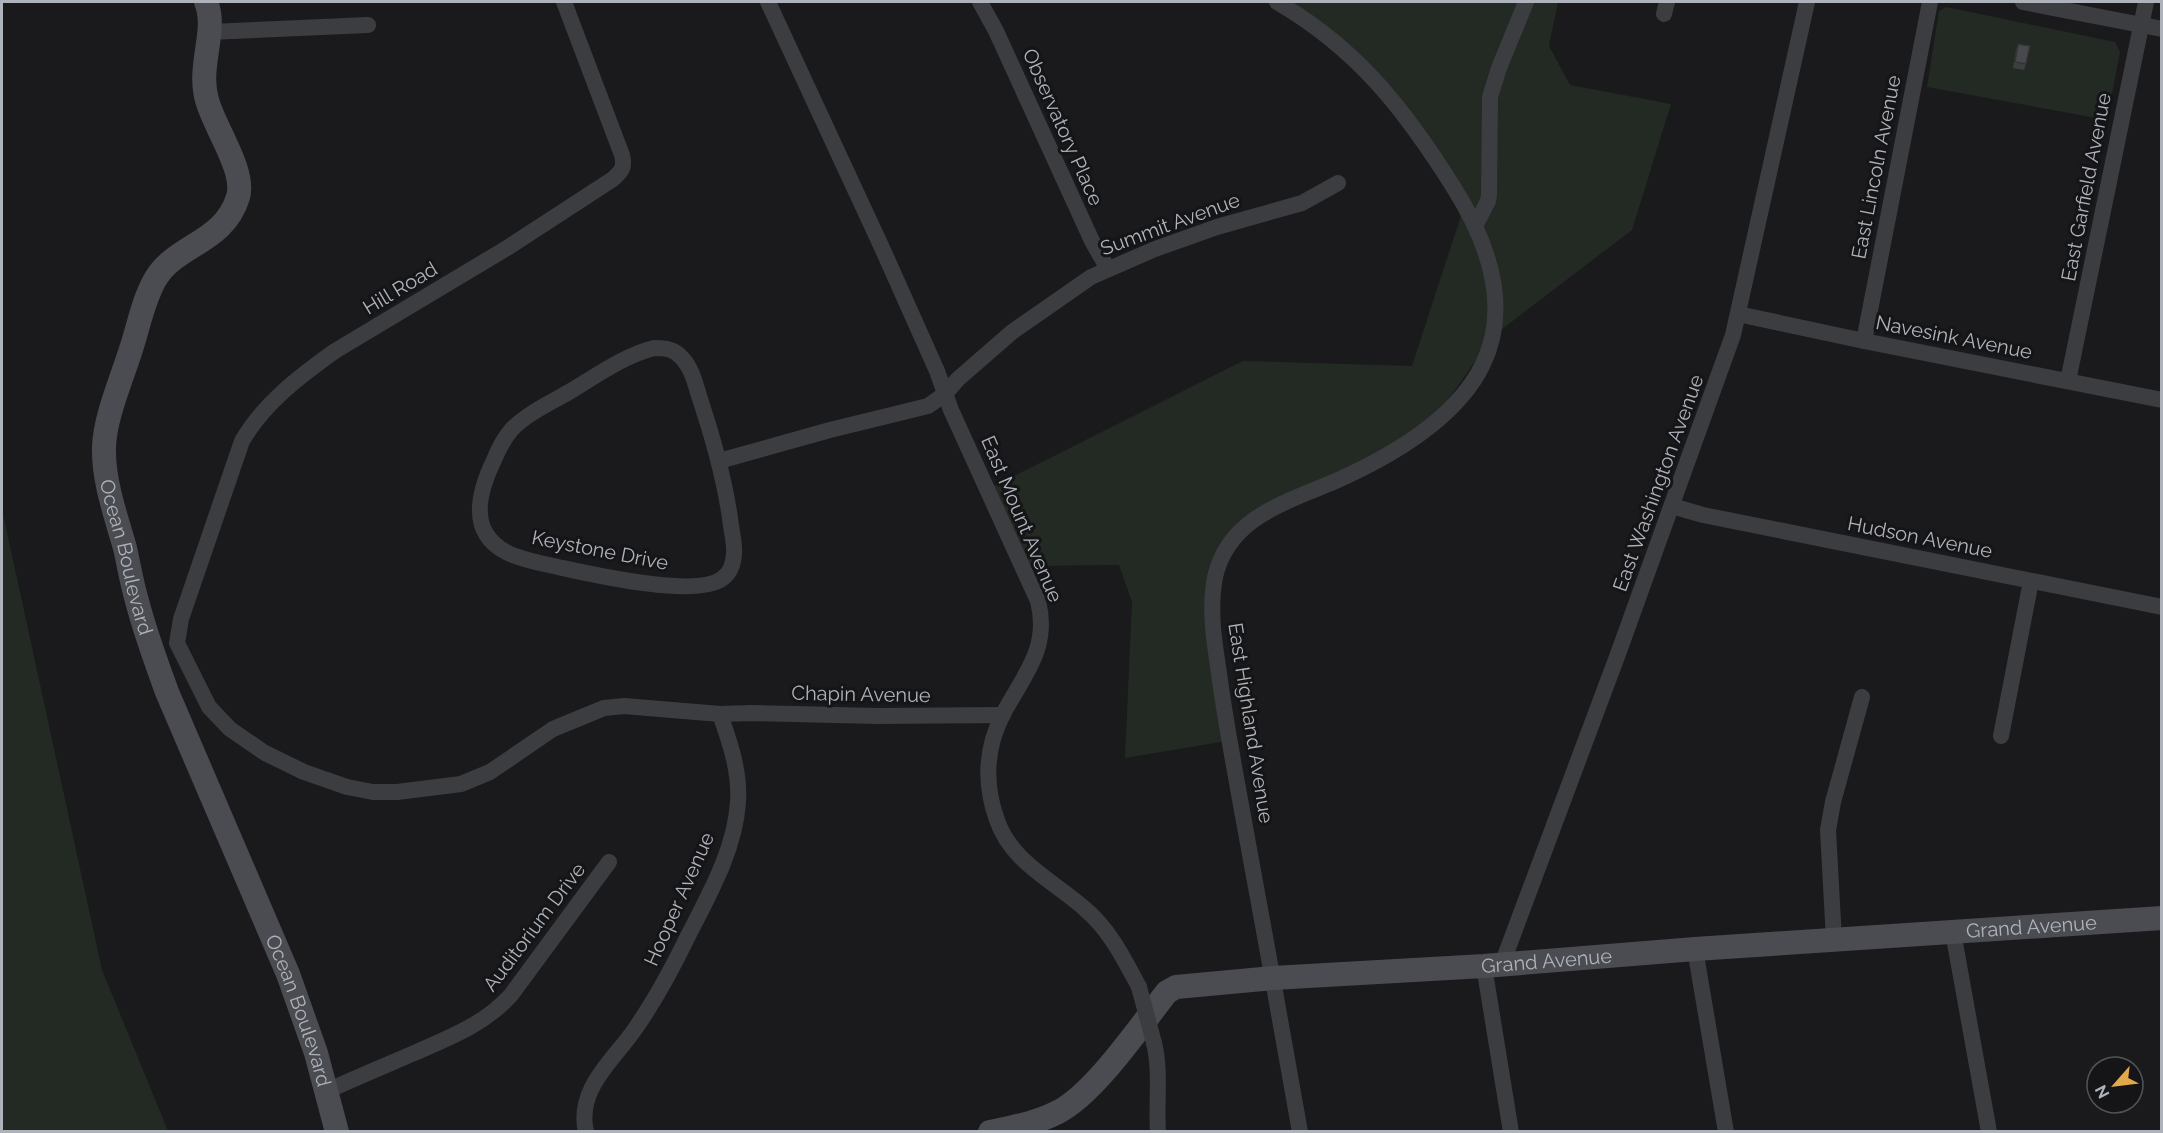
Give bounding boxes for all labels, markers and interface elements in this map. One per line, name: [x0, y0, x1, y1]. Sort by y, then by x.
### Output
street label: Observatory Place: [1018, 45, 1108, 209]
street label: East Lincoln Avenue: [1846, 73, 1906, 261]
street label: East Garfield Avenue: [2056, 91, 2116, 283]
street label: Summit Avenue: [1097, 188, 1243, 260]
street label: Hill Road: [358, 256, 442, 320]
street label: Navesink Avenue: [1874, 310, 2035, 364]
street label: East Washington Avenue: [1608, 371, 1709, 595]
street label: East Mount Avenue: [976, 432, 1068, 606]
street label: Ocean Boulevard: [95, 477, 158, 638]
street label: Hudson Avenue: [1846, 511, 1995, 563]
street label: Keystone Drive: [530, 525, 671, 575]
street label: East Highland Avenue: [1223, 621, 1279, 825]
street label: Chapin Avenue: [791, 681, 931, 707]
street label: Hooper Avenue: [639, 828, 719, 970]
street label: Auditorium Drive: [478, 858, 590, 996]
street label: Grand Avenue: [1965, 910, 2098, 943]
street label: Ocean Boulevard: [260, 931, 336, 1089]
street label: Grand Avenue: [1480, 944, 1613, 978]
north arrow: [2085, 1055, 2145, 1115]
text: N: [2091, 1082, 2113, 1102]

